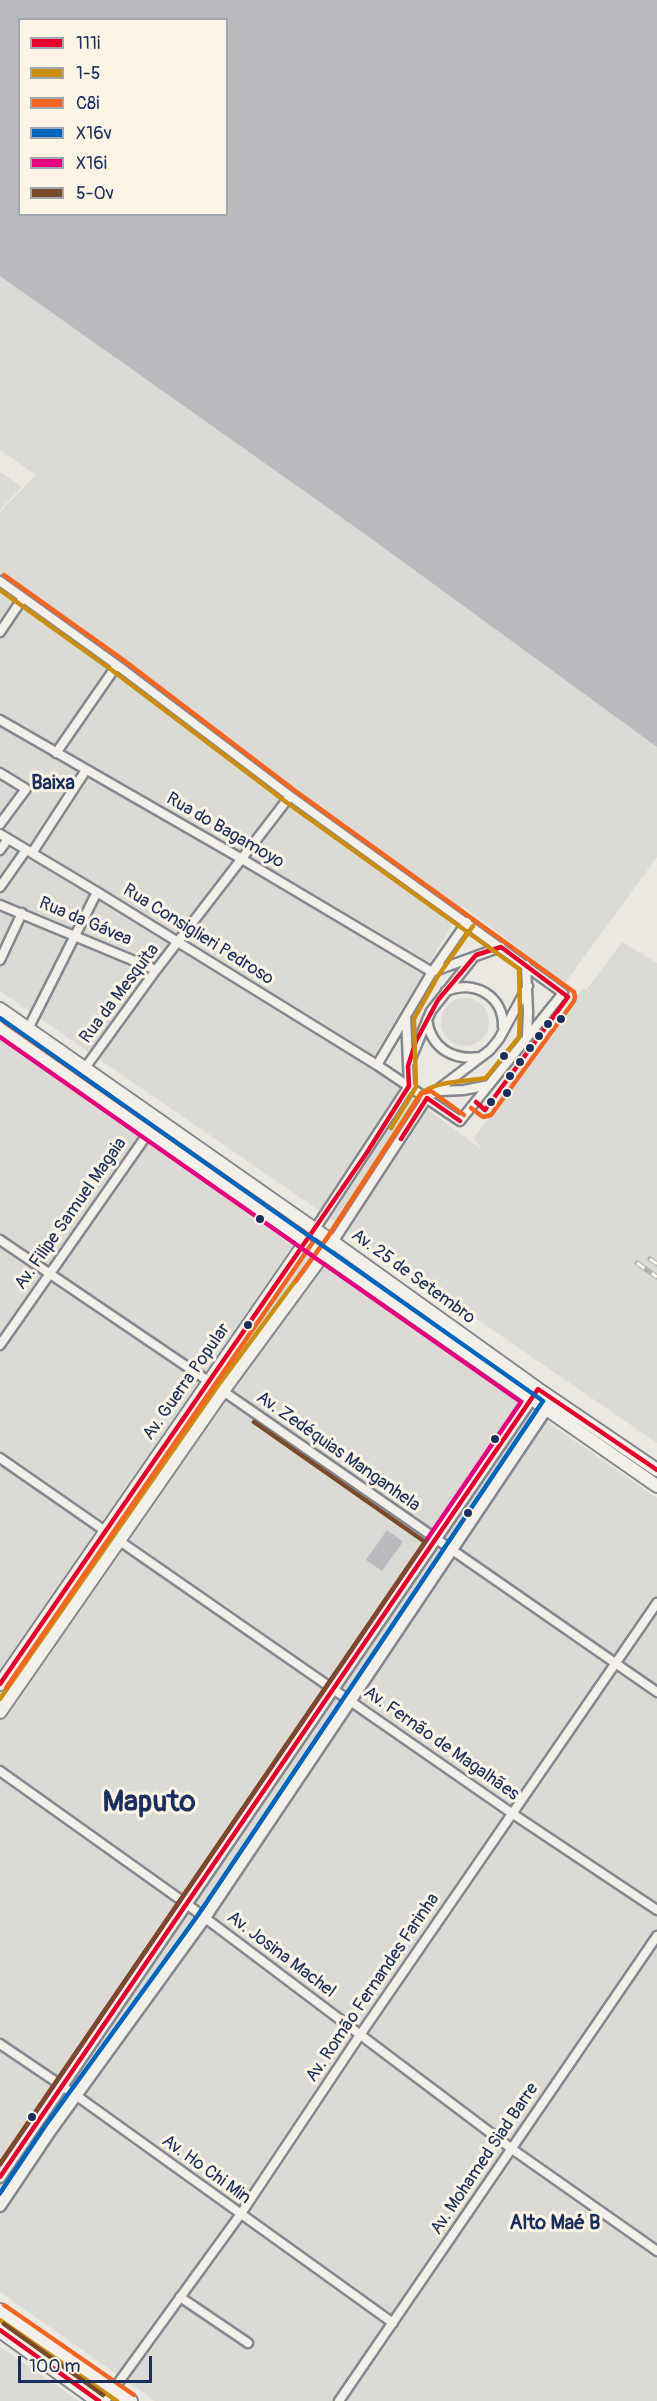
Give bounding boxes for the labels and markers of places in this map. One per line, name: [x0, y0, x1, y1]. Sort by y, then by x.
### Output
unlabelled marker: [555, 1013, 567, 1025]
unlabelled marker: [542, 1018, 554, 1030]
unlabelled marker: [533, 1030, 545, 1042]
unlabelled marker: [524, 1042, 536, 1054]
unlabelled marker: [498, 1050, 510, 1062]
unlabelled marker: [514, 1056, 526, 1068]
unlabelled marker: [504, 1070, 516, 1082]
unlabelled marker: [501, 1087, 513, 1099]
unlabelled marker: [485, 1096, 497, 1108]
unlabelled marker: [254, 1213, 266, 1225]
unlabelled marker: [242, 1319, 254, 1331]
unlabelled marker: [489, 1433, 501, 1445]
unlabelled marker: [462, 1507, 474, 1519]
unlabelled marker: [26, 2111, 38, 2123]

